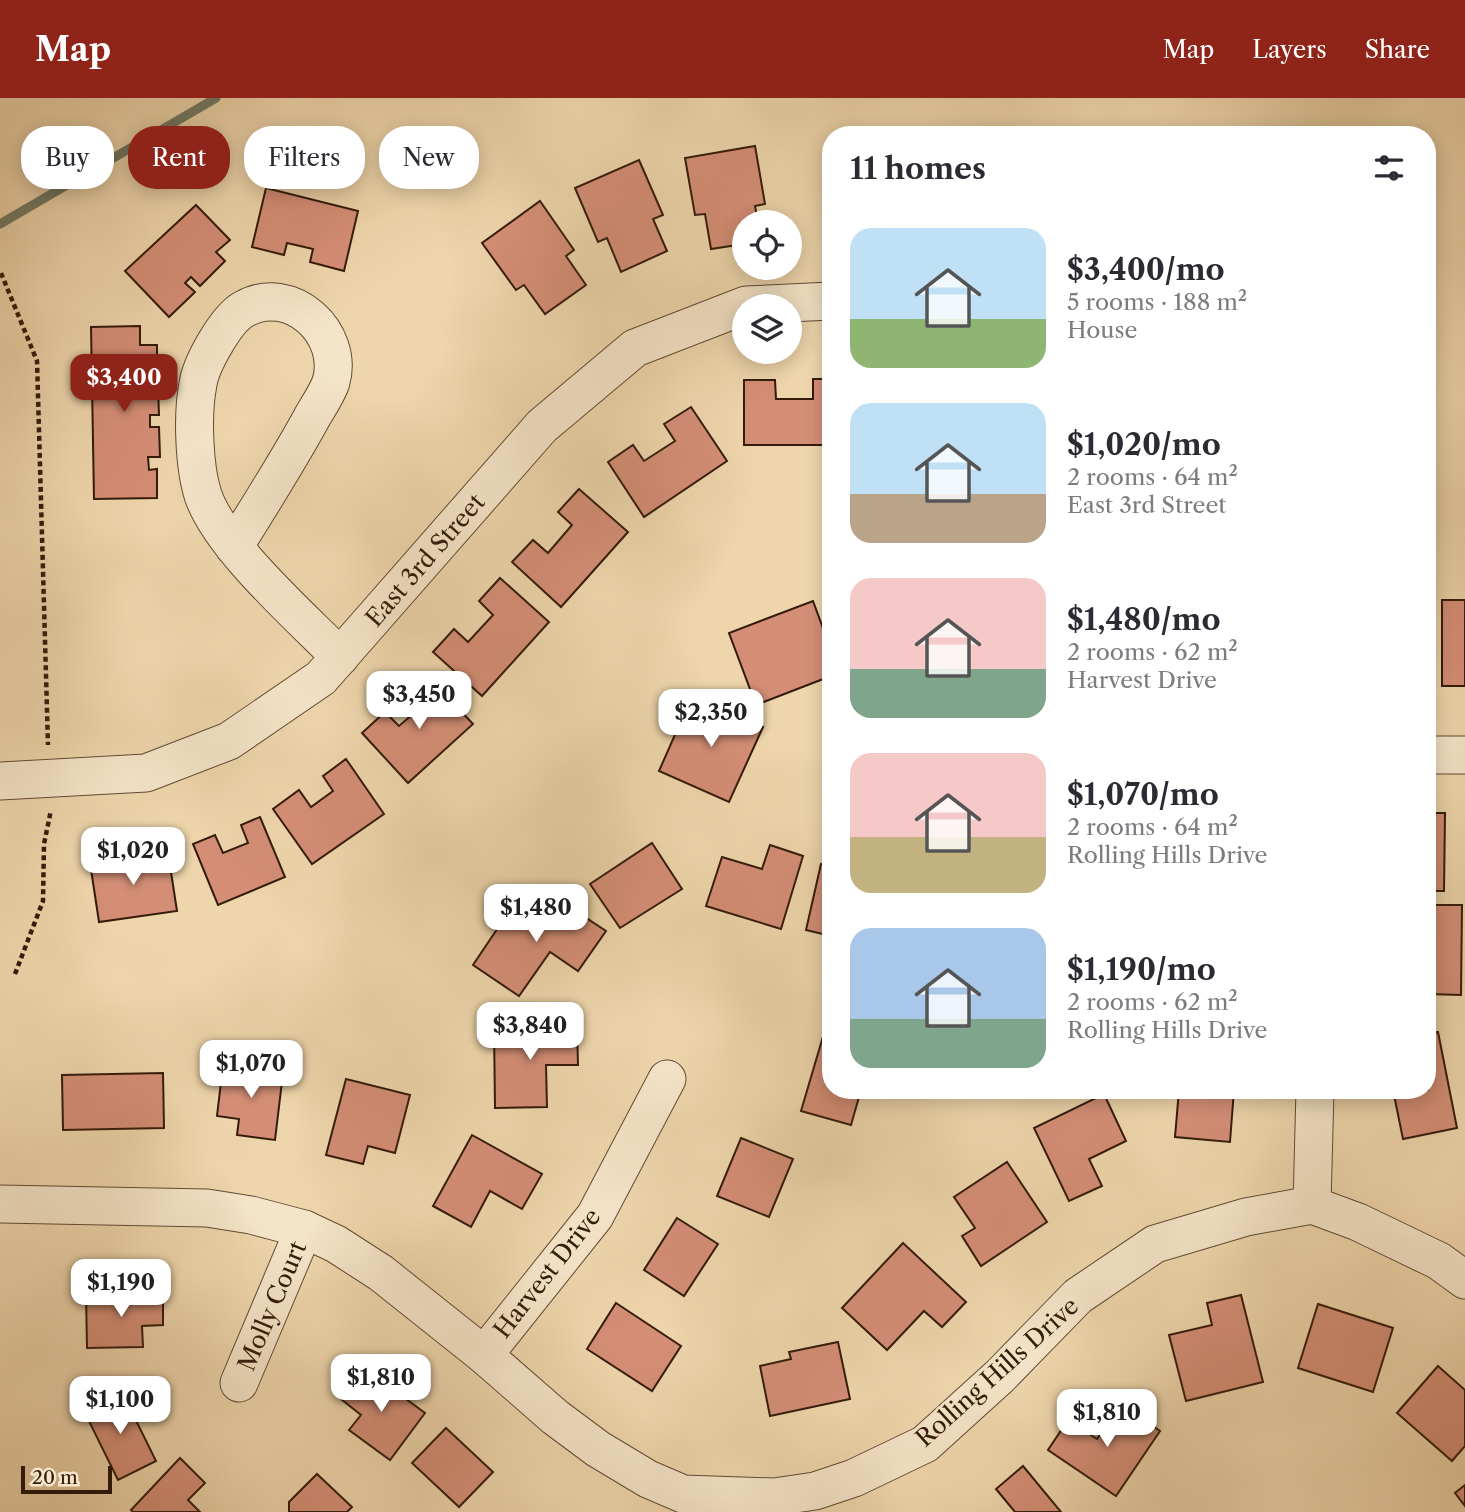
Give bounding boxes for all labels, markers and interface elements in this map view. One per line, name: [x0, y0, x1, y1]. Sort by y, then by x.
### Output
text: Map: [35, 29, 111, 70]
text: Map: [1163, 35, 1214, 64]
text: Layers: [1252, 35, 1327, 64]
text: Share: [1365, 35, 1430, 64]
chip: Buy: [21, 126, 114, 189]
chip: Rent: [128, 126, 230, 189]
chip: Filters: [244, 126, 365, 189]
chip: New: [379, 126, 479, 189]
icon: filters: [1370, 149, 1408, 187]
text: 11 homes: [850, 150, 986, 187]
map controls: [732, 210, 802, 364]
button: locate: [732, 210, 802, 280]
text: $3,400/mo: [1067, 251, 1225, 288]
icon: home: [906, 256, 990, 340]
text: 5 rooms · 188 m²: [1067, 288, 1247, 316]
button: layers: [732, 294, 802, 364]
text: House: [1067, 316, 1137, 344]
pin: $3,400: [67, 354, 181, 414]
text: $3,400: [86, 363, 162, 391]
text: $1,020/mo: [1067, 426, 1221, 463]
icon: home: [906, 431, 990, 515]
text: 2 rooms · 64 m²: [1067, 463, 1238, 491]
street label: East 3rd Street: [359, 487, 491, 632]
text: East 3rd Street: [1067, 491, 1227, 519]
text: $1,480/mo: [1067, 601, 1221, 638]
icon: home: [906, 606, 990, 690]
text: 2 rooms · 62 m²: [1067, 638, 1238, 666]
text: Harvest Drive: [1067, 666, 1217, 694]
pin: $3,450: [362, 672, 476, 731]
text: $3,450: [382, 680, 456, 708]
pin: $2,350: [654, 690, 768, 749]
text: $2,350: [674, 698, 748, 726]
text: $1,070/mo: [1067, 776, 1219, 813]
icon: home: [906, 781, 990, 865]
text: 2 rooms · 64 m²: [1067, 813, 1238, 841]
pin: $1,020: [76, 828, 190, 887]
text: $1,020: [97, 836, 169, 864]
text: Rolling Hills Drive: [1067, 841, 1267, 869]
pin: $1,480: [479, 884, 593, 944]
text: $1,480: [500, 893, 572, 921]
text: $1,190/mo: [1067, 951, 1216, 988]
icon: home: [906, 956, 990, 1040]
text: 2 rooms · 62 m²: [1067, 988, 1238, 1016]
pin: $3,840: [473, 1002, 587, 1062]
text: $3,840: [493, 1011, 567, 1039]
text: Rolling Hills Drive: [1067, 1016, 1267, 1044]
pin: $1,070: [194, 1040, 308, 1100]
text: $1,070: [216, 1049, 286, 1077]
street label: Harvest Drive: [487, 1202, 607, 1344]
street label: Molly Court: [232, 1236, 313, 1375]
pin: $1,190: [64, 1260, 178, 1319]
text: $1,190: [87, 1268, 155, 1296]
street label: Rolling Hills Drive: [910, 1291, 1084, 1453]
pin: $1,810: [324, 1354, 438, 1414]
text: $1,810: [347, 1363, 415, 1391]
pin: $1,100: [63, 1376, 177, 1436]
text: $1,100: [86, 1385, 154, 1413]
pin: $1,810: [1050, 1390, 1164, 1449]
text: $1,810: [1073, 1398, 1141, 1426]
scale bar: [21, 1463, 112, 1495]
text: 20 m: [32, 1466, 78, 1489]

